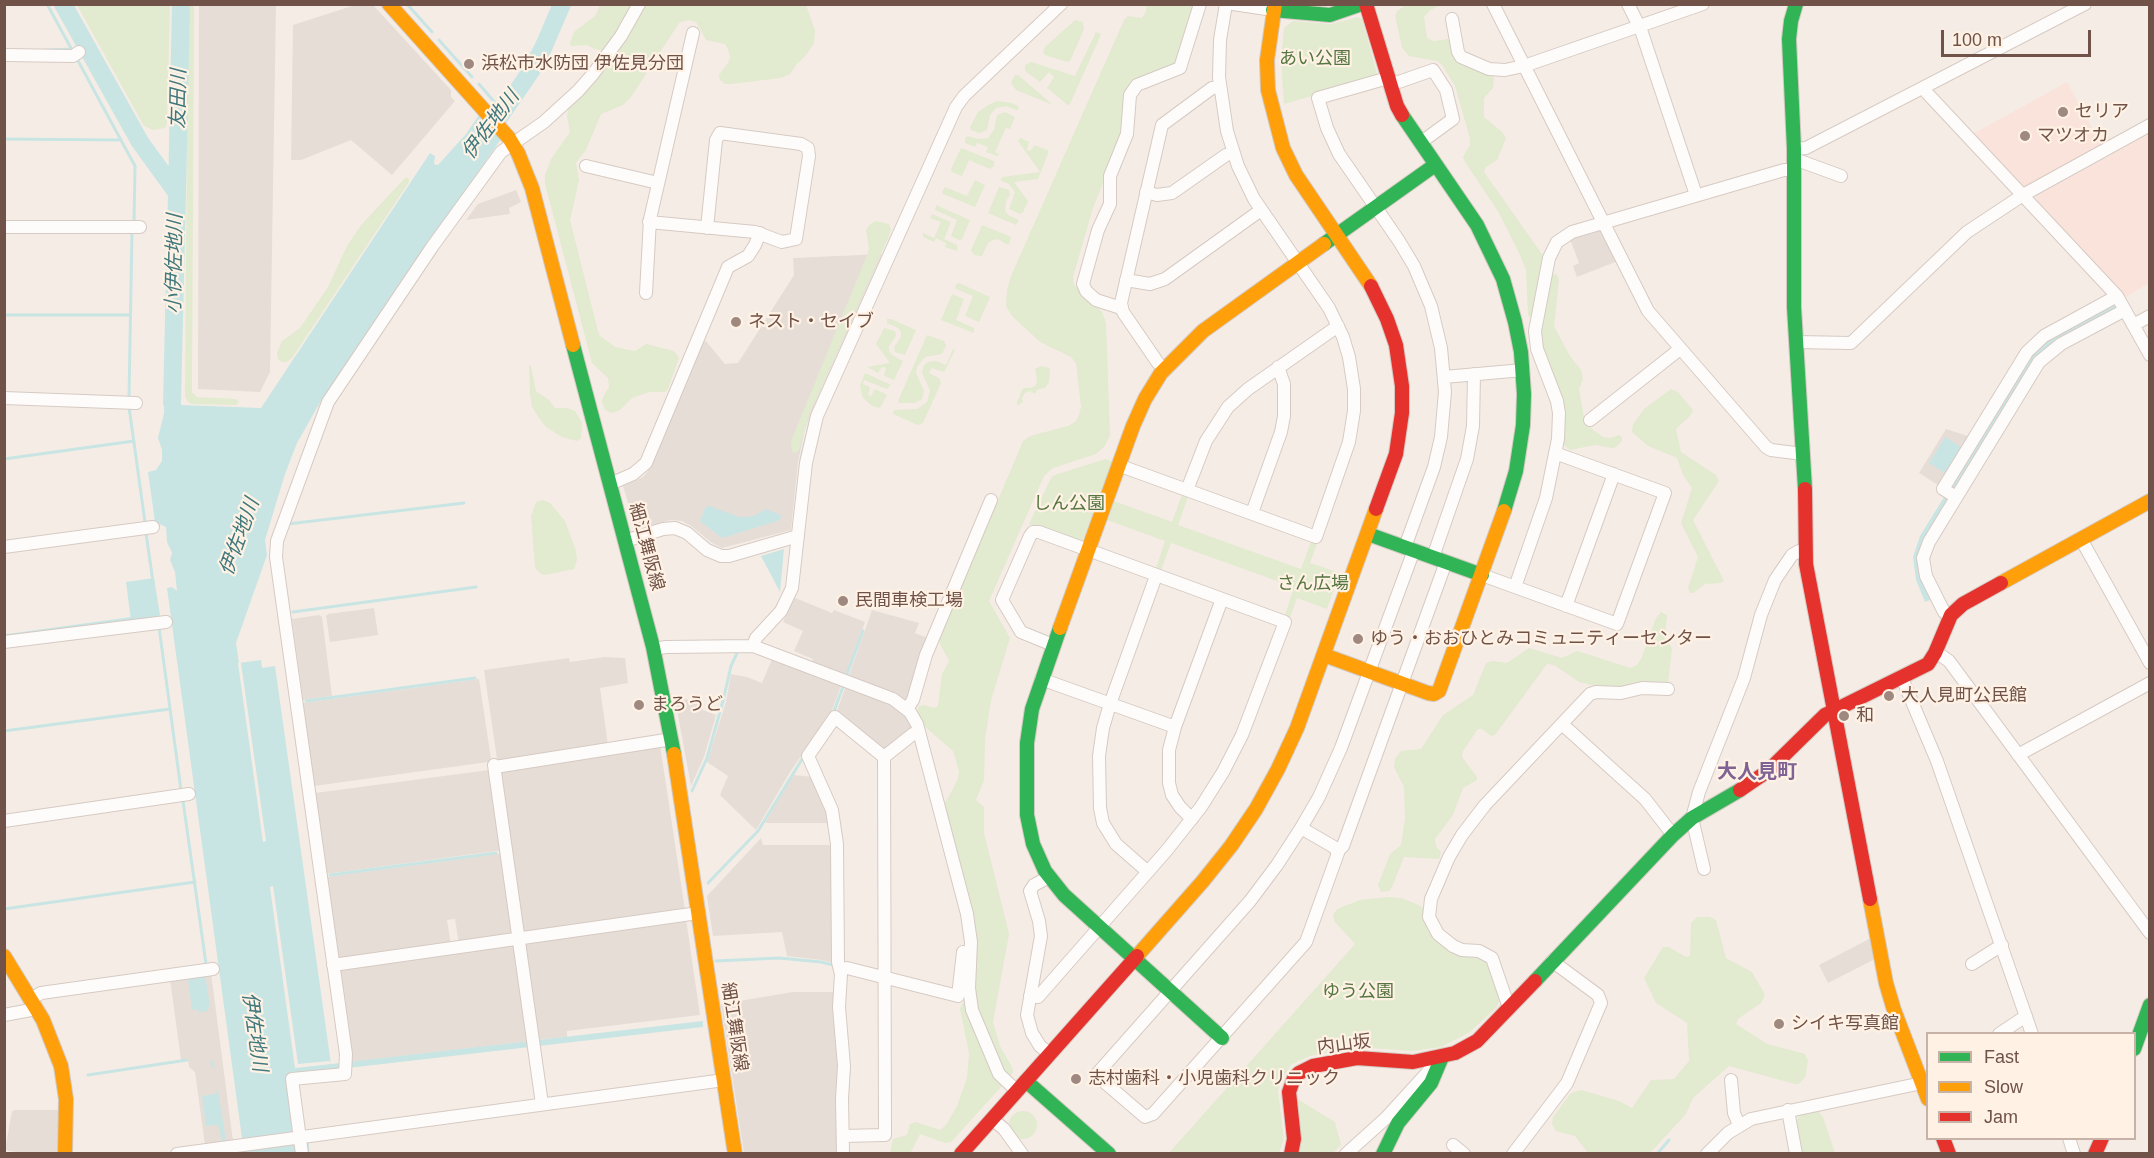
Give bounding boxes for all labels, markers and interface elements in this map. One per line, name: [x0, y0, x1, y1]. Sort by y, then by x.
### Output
scale bar: [1944, 18, 2094, 56]
text: 100 m: [1952, 30, 2002, 50]
park label: あい公園: [1279, 48, 1351, 70]
place label: 浜松市水防団 伊佐見分団: [481, 53, 684, 75]
marker: 浜松市水防団 伊佐見分団: [462, 57, 476, 71]
water label: 友田川: [166, 69, 192, 129]
water label: 伊佐地川: [457, 86, 525, 164]
place label: セリア: [2075, 101, 2129, 123]
marker: セリア: [2056, 105, 2070, 119]
place label: マツオカ: [2037, 125, 2109, 147]
marker: マツオカ: [2018, 129, 2032, 143]
water label: 小伊佐地川: [162, 214, 188, 314]
place label: ネスト・セイブ: [748, 311, 874, 333]
marker: ネスト・セイブ: [729, 315, 743, 329]
park label: しん公園: [1033, 493, 1105, 515]
water label: 伊佐地川: [215, 495, 265, 579]
street label: 細江舞阪線: [624, 501, 668, 593]
park label: さん広場: [1277, 573, 1349, 595]
place label: 民間車検工場: [855, 590, 963, 612]
marker: 民間車検工場: [836, 594, 850, 608]
place label: ゆう・おおひとみコミュニティーセンター: [1370, 628, 1712, 650]
marker: ゆう・おおひとみコミュニティーセンター: [1351, 632, 1365, 646]
place label: 大人見町公民館: [1901, 685, 2027, 707]
marker: 大人見町公民館: [1882, 689, 1896, 703]
place label: まろうど: [651, 694, 723, 716]
marker: まろうど: [632, 698, 646, 712]
place label: 和: [1856, 705, 1874, 727]
marker: 和: [1837, 709, 1851, 723]
district label: 大人見町: [1717, 760, 1797, 784]
street label: 細江舞阪線: [716, 981, 752, 1073]
park label: ゆう公園: [1322, 981, 1394, 1003]
water label: 伊佐地川: [237, 991, 271, 1073]
place label: シイキ写真館: [1791, 1013, 1899, 1035]
marker: シイキ写真館: [1772, 1017, 1786, 1031]
street label: 内山坂: [1316, 1031, 1372, 1059]
legend: [1926, 1032, 2136, 1140]
text: Fast: [1984, 1047, 2019, 1067]
place label: 志村歯科・小児歯科クリニック: [1088, 1068, 1340, 1090]
marker: 志村歯科・小児歯科クリニック: [1069, 1072, 1083, 1086]
text: Slow: [1984, 1077, 2023, 1097]
text: Jam: [1984, 1107, 2018, 1127]

